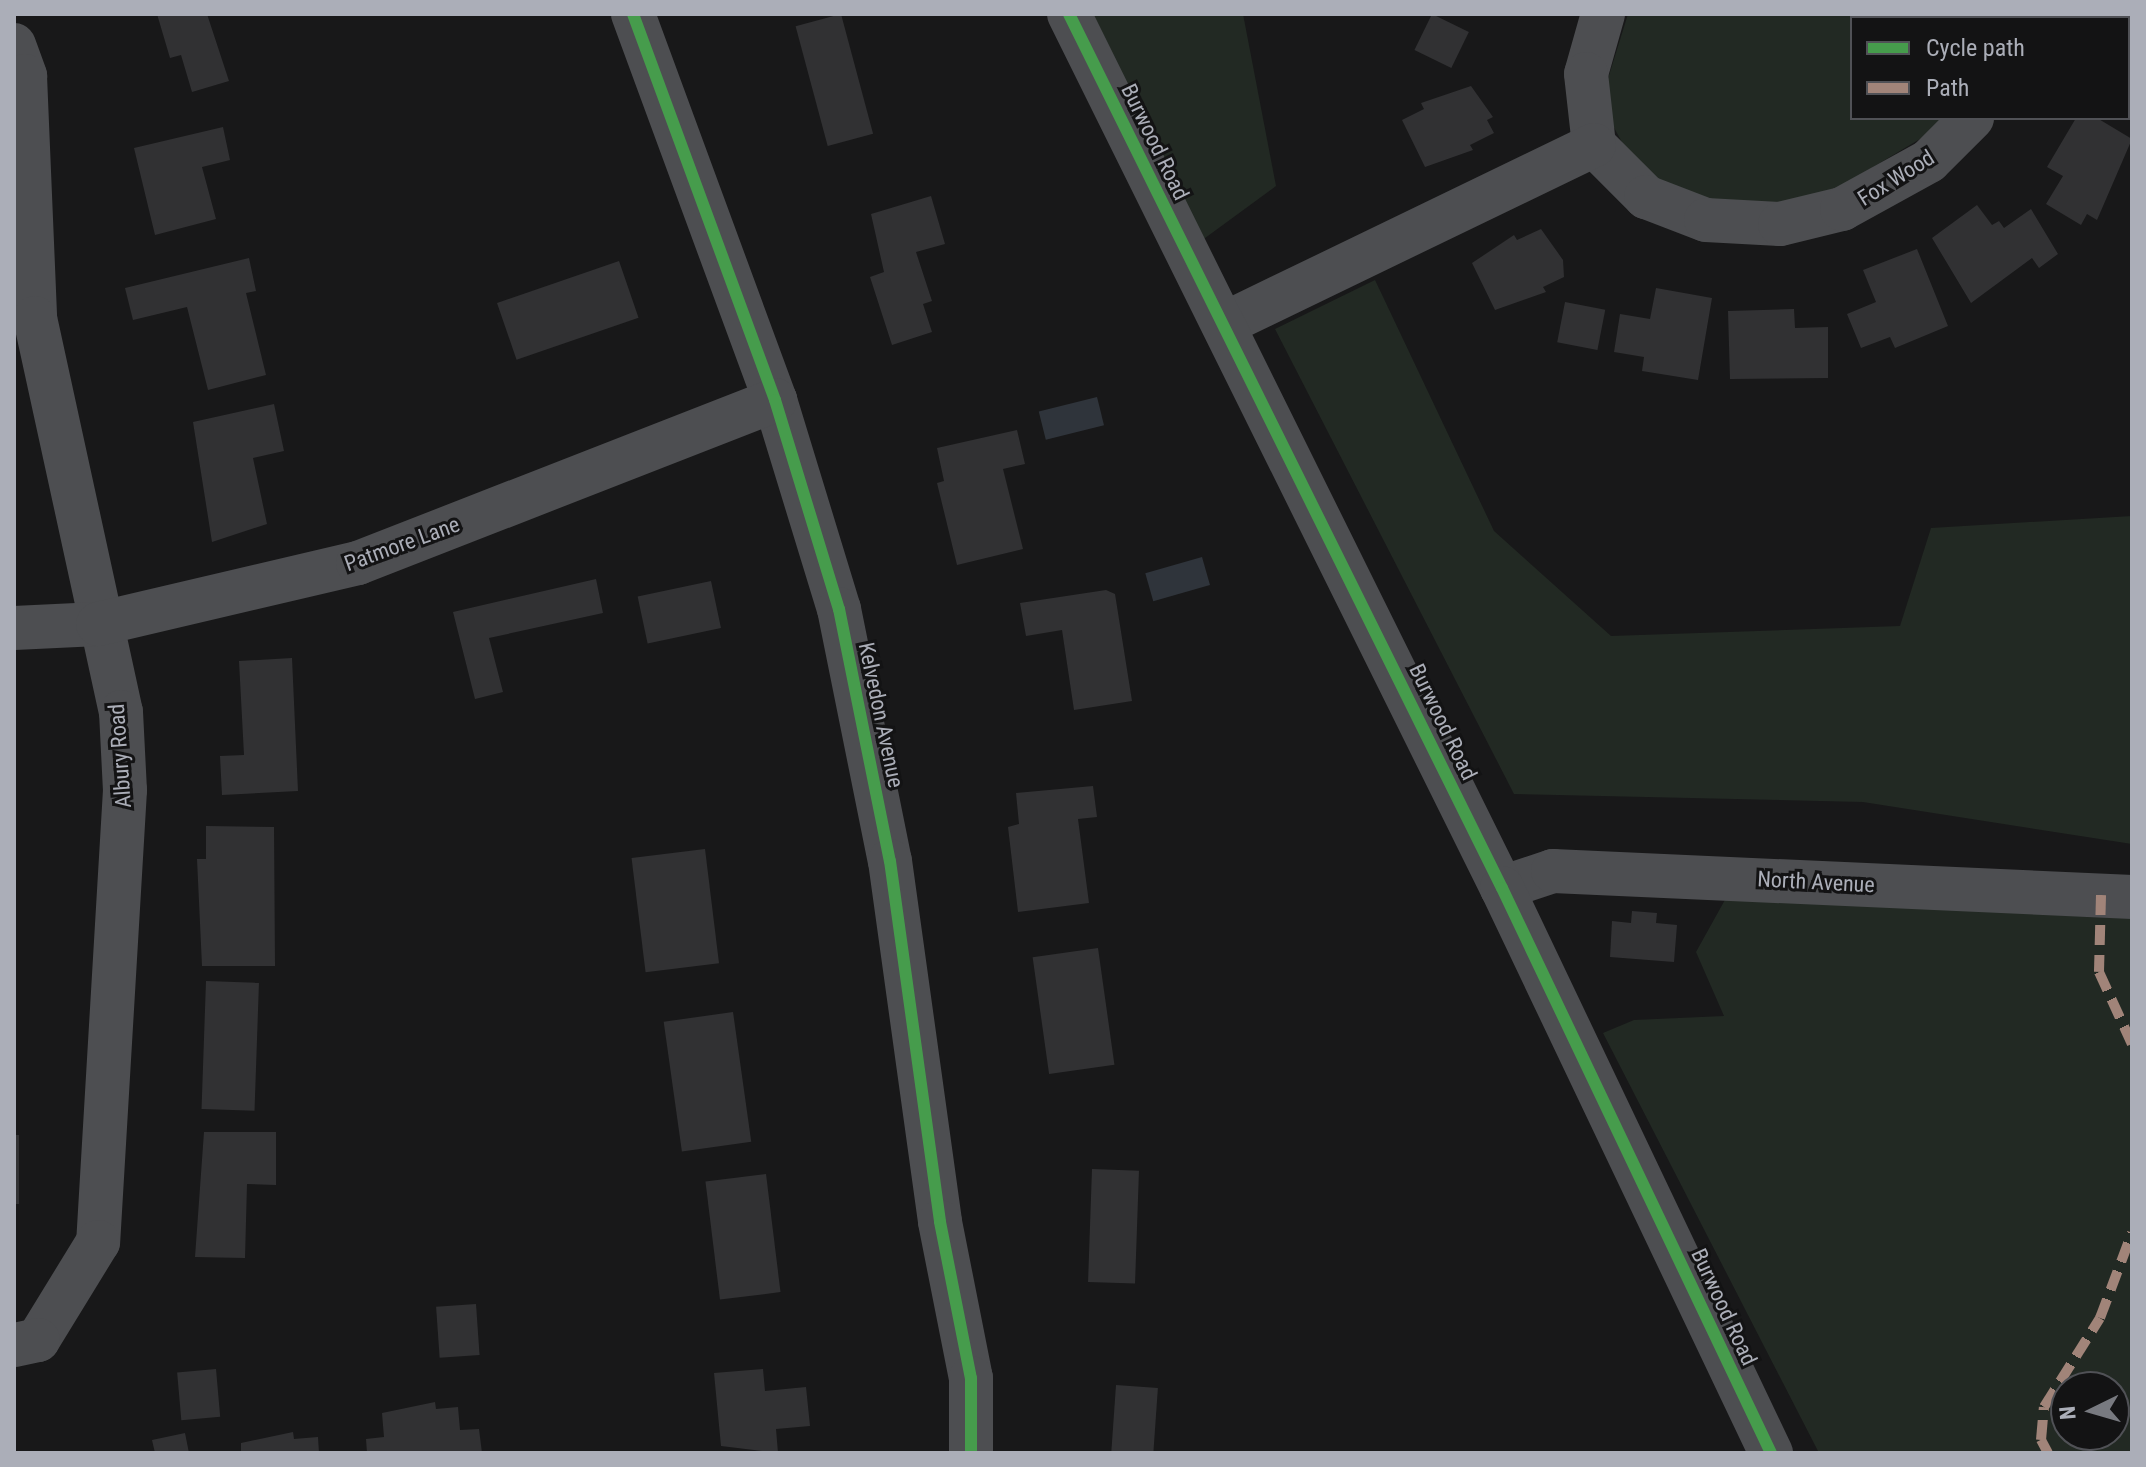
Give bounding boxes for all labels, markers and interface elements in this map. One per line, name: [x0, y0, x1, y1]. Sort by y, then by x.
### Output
legend: [1850, 16, 2130, 120]
text: Cycle path: [1926, 34, 2025, 62]
text: Path: [1926, 74, 1969, 102]
street label: Burwood Road: [1116, 80, 1194, 204]
street label: Fox Wood: [1853, 144, 1939, 212]
street label: Patmore Lane: [341, 511, 463, 577]
street label: Kelvedon Avenue: [853, 640, 909, 790]
street label: Burwood Road: [1404, 660, 1482, 784]
street label: Albury Road: [103, 703, 137, 809]
street label: North Avenue: [1757, 866, 1875, 898]
street label: Burwood Road: [1685, 1244, 1763, 1370]
north arrow: [2050, 1371, 2130, 1451]
text: N: [2055, 1405, 2081, 1421]

